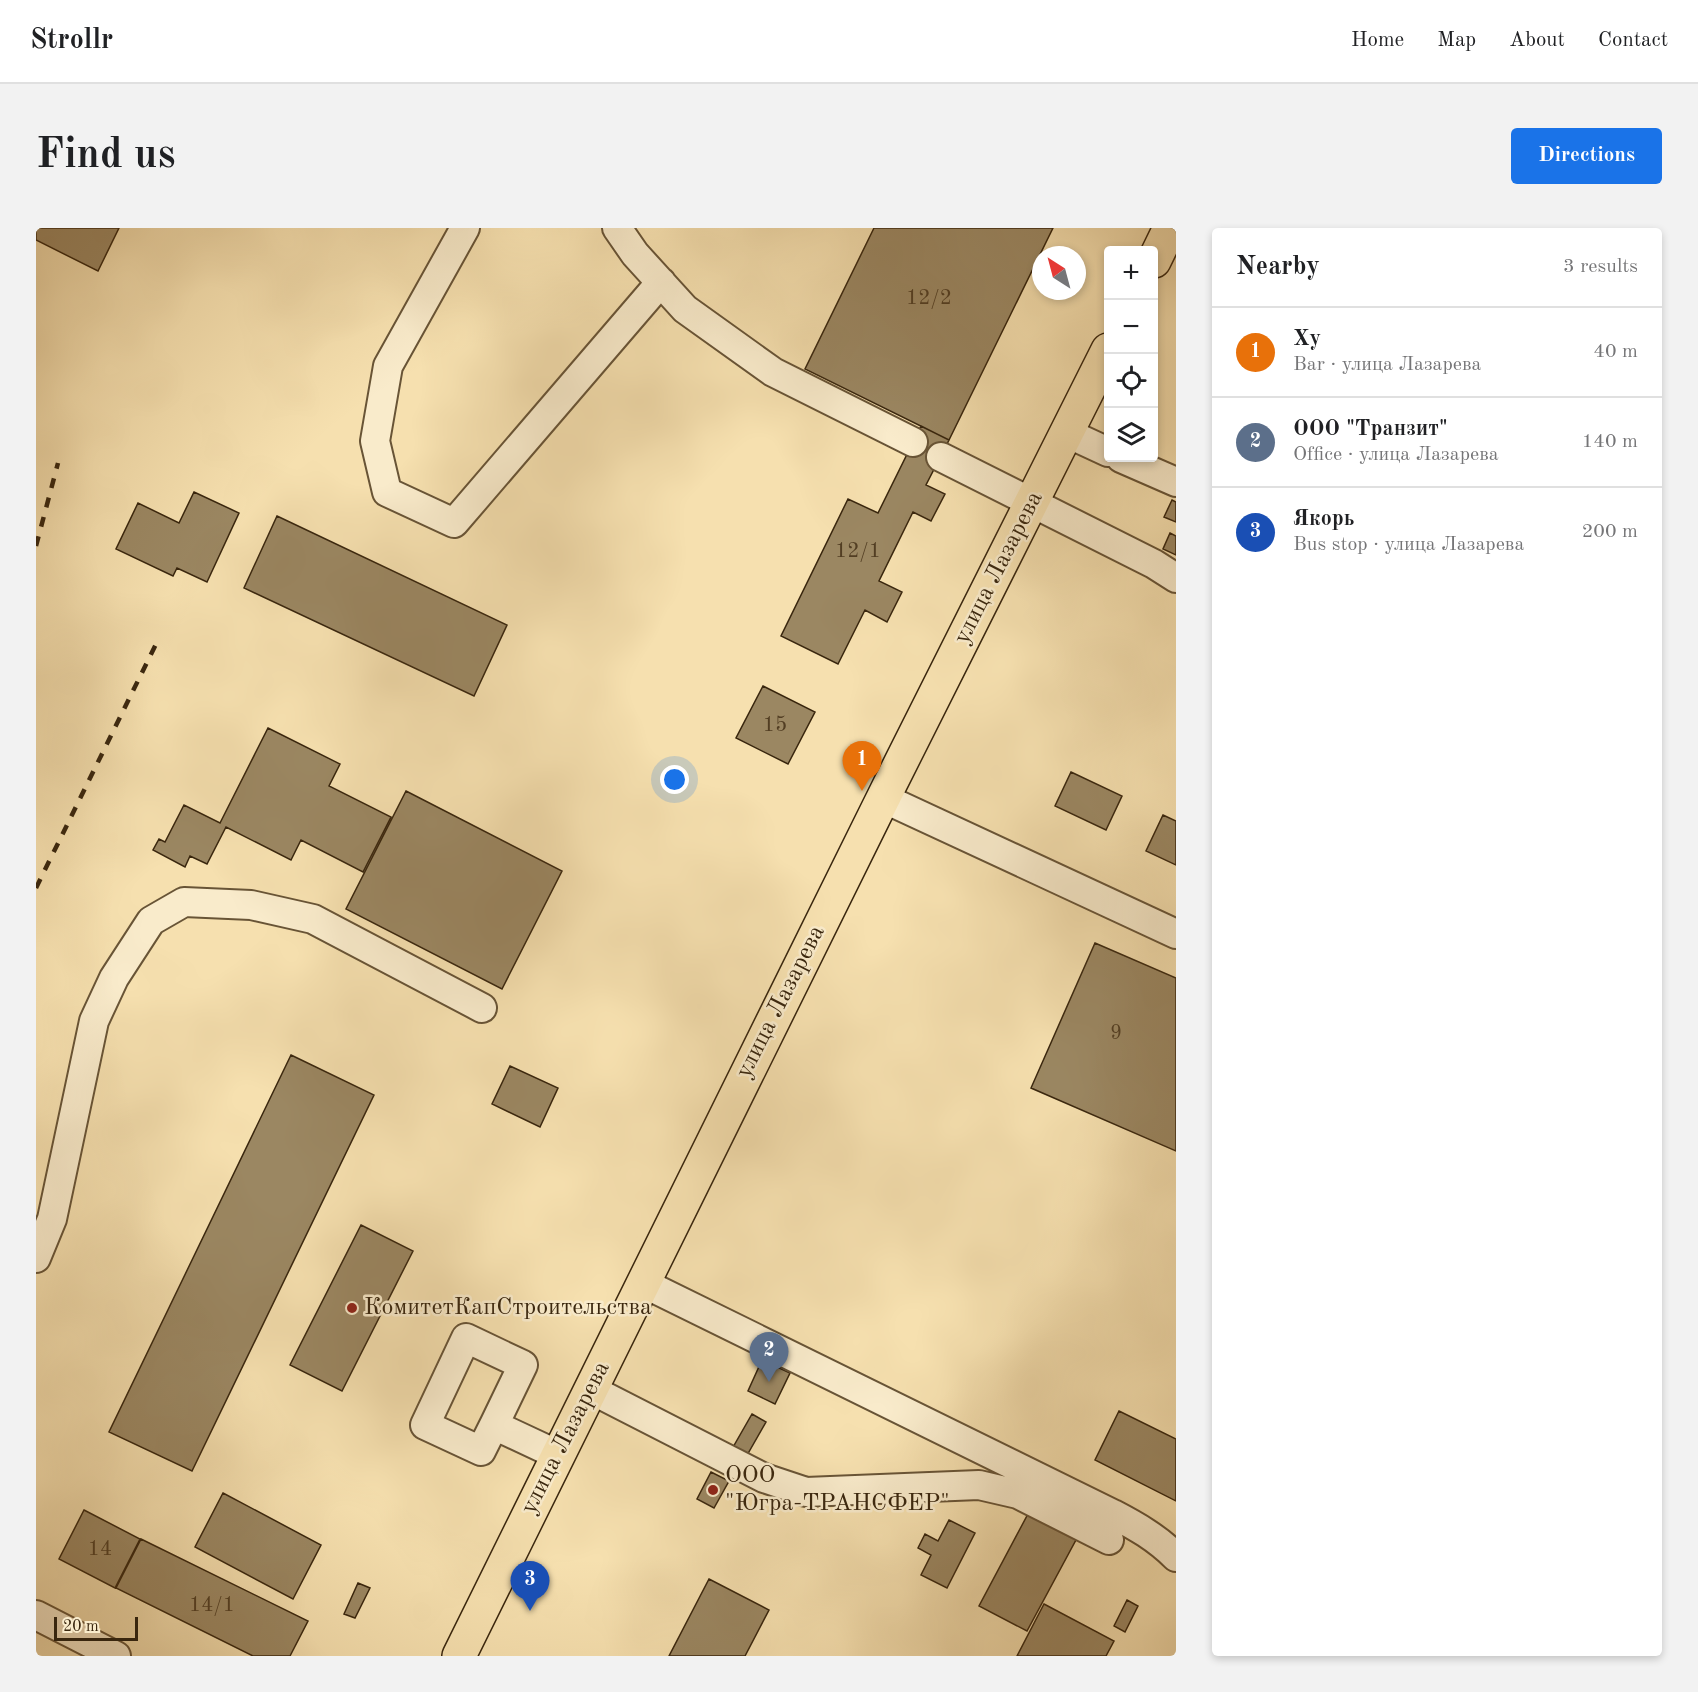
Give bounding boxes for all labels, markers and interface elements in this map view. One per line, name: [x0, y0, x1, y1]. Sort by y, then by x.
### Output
text: Strollr: [30, 27, 113, 55]
text: Home: [1351, 30, 1404, 51]
text: Map: [1437, 30, 1476, 51]
text: About: [1509, 30, 1565, 51]
text: Contact: [1598, 30, 1668, 51]
button: Directions: [1511, 128, 1662, 184]
text: Find us: [36, 135, 175, 177]
north arrow: [1032, 246, 1086, 300]
map controls: [1104, 246, 1158, 462]
button: +: [1104, 246, 1158, 300]
text: Nearby: [1236, 254, 1320, 280]
text: 3 results: [1563, 257, 1638, 277]
house number: 12/2: [906, 288, 952, 309]
button: −: [1104, 300, 1158, 354]
text: Xy: [1293, 328, 1321, 350]
text: 1: [1250, 342, 1261, 362]
text: 40 m: [1593, 342, 1638, 362]
button: locate: [1104, 354, 1158, 408]
text: Bar · улица Лазарева: [1293, 355, 1481, 375]
button: layers: [1104, 408, 1158, 462]
text: ООО "Транзит": [1293, 418, 1448, 440]
text: 2: [1250, 432, 1261, 452]
text: 140 m: [1582, 432, 1638, 452]
text: Office · улица Лазарева: [1293, 445, 1499, 465]
street label: улица Лазарева: [950, 488, 1048, 648]
text: Якорь: [1293, 508, 1354, 530]
text: 3: [1250, 522, 1261, 542]
text: 200 m: [1582, 522, 1638, 542]
text: Bus stop · улица Лазарева: [1293, 535, 1524, 555]
house number: 12/1: [835, 541, 881, 562]
house number: 15: [763, 715, 787, 736]
pin: 1: [842, 742, 882, 791]
your location: [660, 765, 689, 794]
street label: улица Лазарева: [732, 922, 830, 1082]
house number: 9: [1110, 1023, 1122, 1044]
place label: КомитетКапСтроительства: [364, 1296, 652, 1320]
marker: КомитетКапСтроительства: [345, 1301, 359, 1315]
pin: 2: [750, 1332, 788, 1382]
street label: улица Лазарева: [517, 1358, 615, 1518]
place label: ООО "Югра-ТРАНСФЕР": [725, 1464, 950, 1516]
marker: ООО "Югра-ТРАНСФЕР": [706, 1483, 720, 1497]
house number: 14: [88, 1539, 112, 1560]
pin: 3: [510, 1562, 550, 1611]
house number: 14/1: [189, 1595, 235, 1616]
scale bar: [54, 1614, 138, 1642]
text: 20 m: [63, 1619, 99, 1635]

